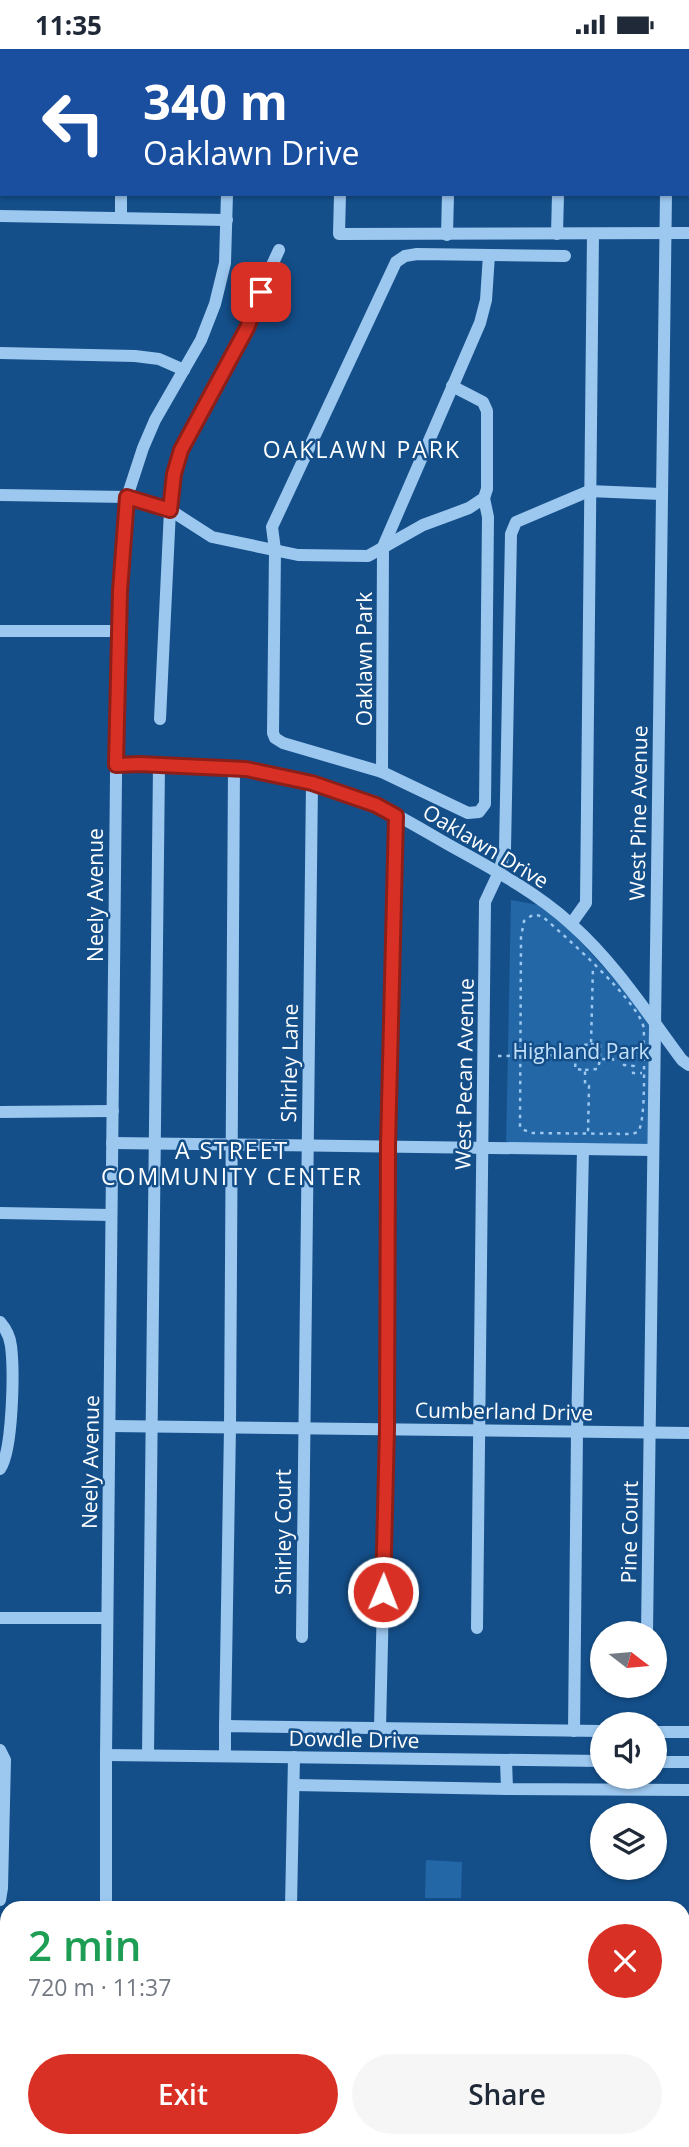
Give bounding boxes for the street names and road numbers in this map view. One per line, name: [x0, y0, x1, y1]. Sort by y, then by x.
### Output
street label: Oaklawn Park: [350, 592, 378, 726]
street label: West Pine Avenue: [622, 725, 654, 901]
street label: Oaklawn Drive: [418, 797, 554, 895]
street label: Neely Avenue: [81, 828, 109, 962]
street label: West Pecan Avenue: [448, 978, 480, 1170]
street label: Shirley Lane: [274, 1003, 304, 1123]
street label: Neely Avenue: [75, 1395, 105, 1529]
street label: Cumberland Drive: [415, 1395, 593, 1427]
street label: Shirley Court: [269, 1469, 297, 1595]
street label: Pine Court: [614, 1480, 644, 1584]
street label: Dowdle Drive: [288, 1724, 420, 1754]

